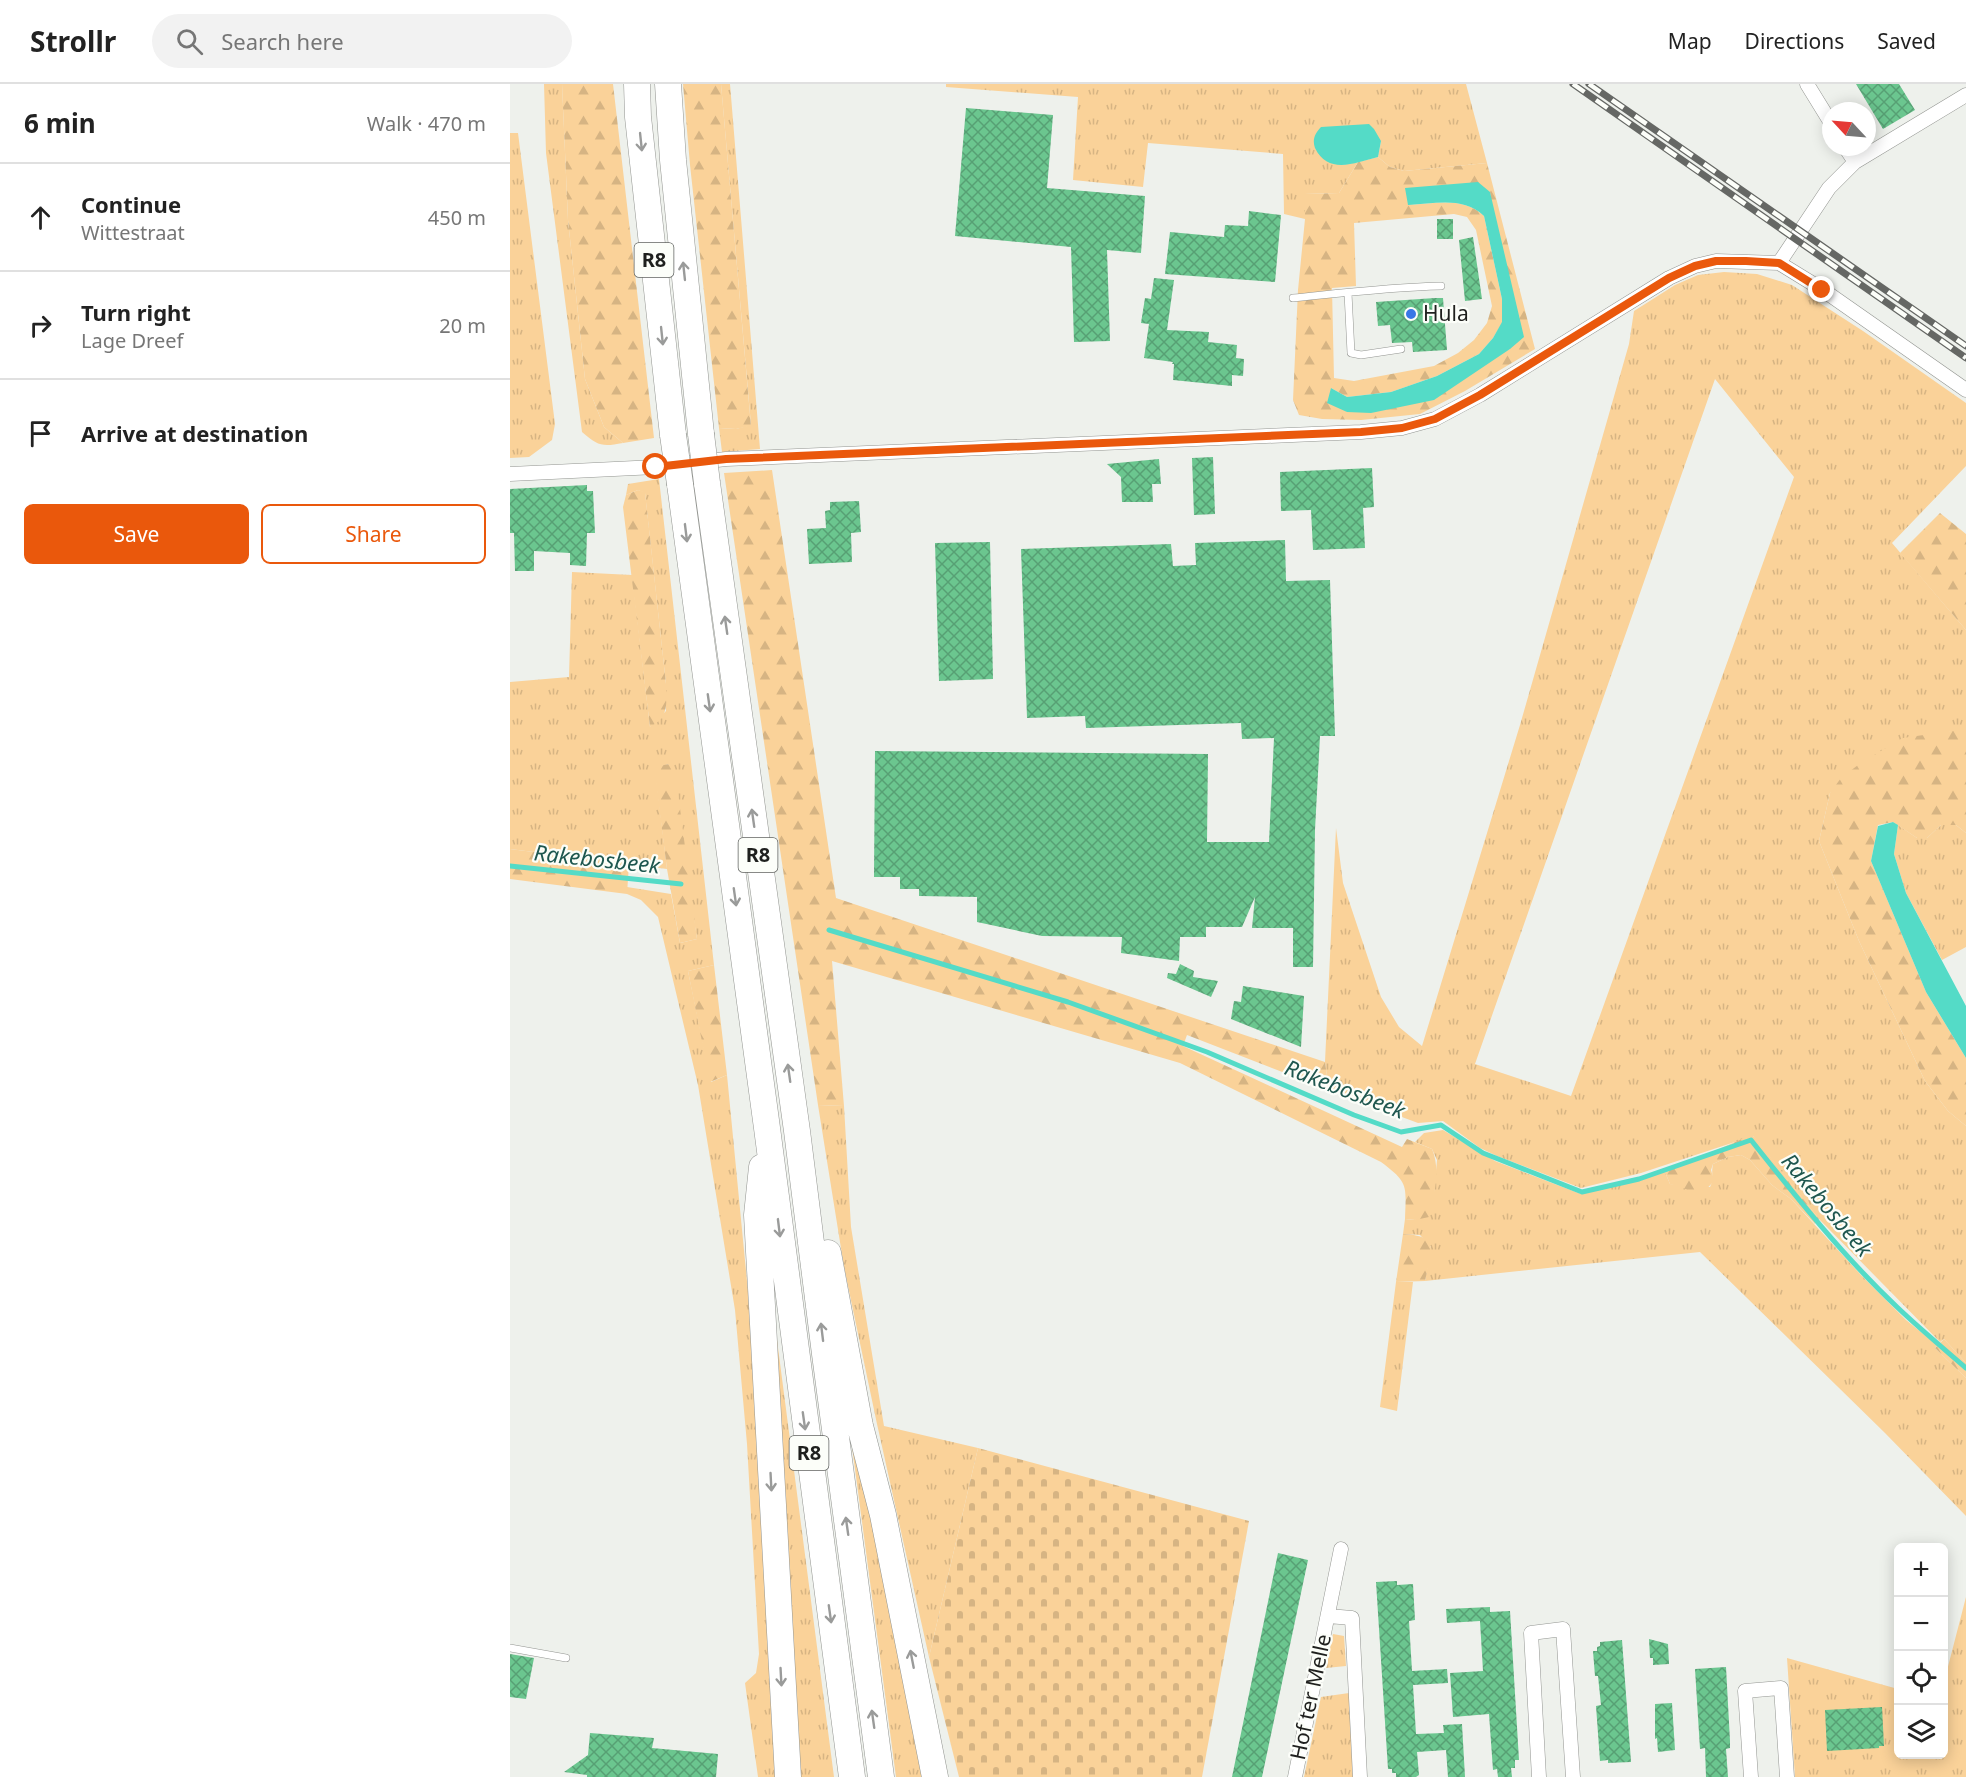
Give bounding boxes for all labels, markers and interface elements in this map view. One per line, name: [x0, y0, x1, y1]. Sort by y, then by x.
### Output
search box: [152, 14, 572, 68]
text: Strollr: [30, 22, 116, 60]
icon: search: [173, 25, 206, 58]
text: Search here: [221, 26, 344, 56]
text: Map: [1668, 27, 1712, 55]
text: Directions: [1745, 27, 1844, 55]
text: Saved: [1877, 27, 1936, 55]
north arrow: [1822, 102, 1876, 156]
text: 6 min: [24, 105, 96, 141]
text: Walk · 470 m: [367, 110, 486, 137]
one-way arrow: [636, 132, 647, 152]
text: Continue: [81, 189, 181, 219]
icon: ahead: [24, 201, 57, 234]
text: 450 m: [428, 204, 486, 231]
text: Wittestraat: [81, 219, 185, 246]
road number: R8: [634, 243, 674, 277]
one-way arrow: [678, 262, 689, 282]
route end: [1808, 276, 1834, 302]
text: Turn right: [81, 297, 191, 327]
place label: Hula: [1423, 299, 1469, 327]
marker: Hula: [1404, 307, 1418, 321]
icon: right: [24, 309, 57, 342]
text: 20 m: [439, 312, 486, 339]
one-way arrow: [657, 326, 668, 346]
text: Lage Dreef: [81, 327, 183, 354]
icon: arrive: [24, 417, 57, 450]
text: Arrive at destination: [81, 418, 308, 448]
route start: [642, 453, 668, 479]
button: Save: [24, 504, 249, 564]
button: Share: [261, 504, 486, 564]
one-way arrow: [681, 523, 692, 543]
one-way arrow: [721, 615, 732, 635]
one-way arrow: [704, 693, 715, 713]
one-way arrow: [748, 809, 759, 828]
water label: Rakebosbeek: [533, 836, 663, 880]
road number: R8: [738, 838, 778, 872]
one-way arrow: [730, 886, 741, 906]
water label: Rakebosbeek: [1281, 1051, 1411, 1125]
one-way arrow: [784, 1064, 795, 1084]
water label: Rakebosbeek: [1776, 1146, 1881, 1263]
one-way arrow: [774, 1217, 785, 1237]
one-way arrow: [816, 1323, 827, 1343]
one-way arrow: [799, 1411, 810, 1430]
road number: R8: [790, 1436, 828, 1470]
one-way arrow: [765, 1472, 776, 1492]
one-way arrow: [842, 1516, 853, 1536]
map controls: [1894, 1543, 1948, 1759]
button: +: [1894, 1543, 1948, 1597]
button: −: [1894, 1597, 1948, 1651]
one-way arrow: [825, 1604, 836, 1624]
street label: Hof ter Melle: [1283, 1631, 1337, 1762]
one-way arrow: [906, 1650, 917, 1670]
button: locate: [1894, 1651, 1948, 1705]
one-way arrow: [775, 1667, 786, 1687]
button: layers: [1894, 1705, 1948, 1759]
one-way arrow: [867, 1710, 878, 1729]

